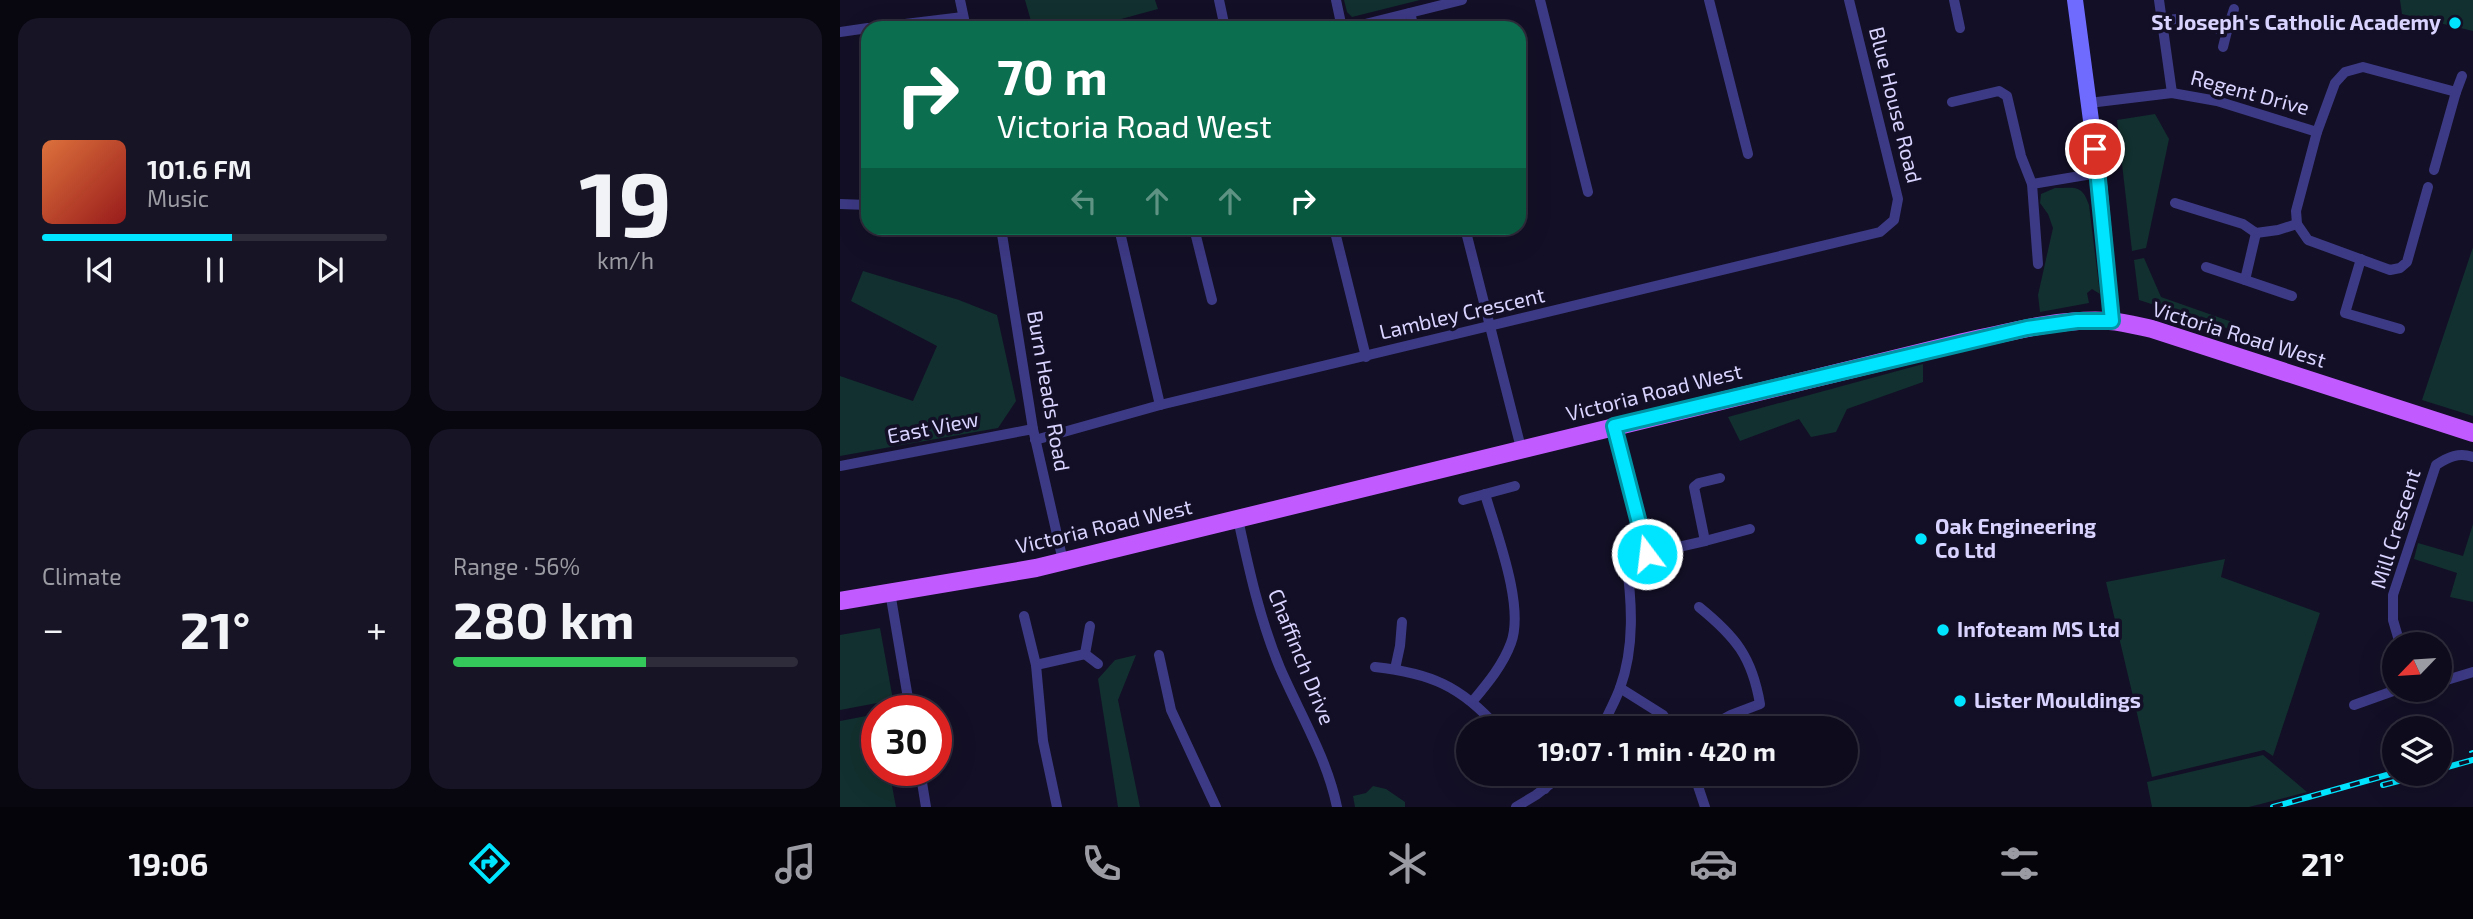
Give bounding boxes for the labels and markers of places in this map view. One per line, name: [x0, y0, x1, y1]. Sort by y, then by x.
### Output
place label: St Joseph's Catholic Academy: [2151, 9, 2441, 35]
marker: St Joseph's Catholic Academy: [2447, 15, 2463, 31]
pin: [2065, 119, 2125, 179]
place label: Oak Engineering Co Ltd: [1935, 513, 2096, 562]
marker: Oak Engineering Co Ltd: [1913, 531, 1929, 547]
place label: Infoteam MS Ltd: [1957, 616, 2120, 641]
marker: Infoteam MS Ltd: [1935, 622, 1951, 638]
place label: Lister Mouldings: [1974, 687, 2141, 712]
marker: Lister Mouldings: [1952, 693, 1968, 709]

